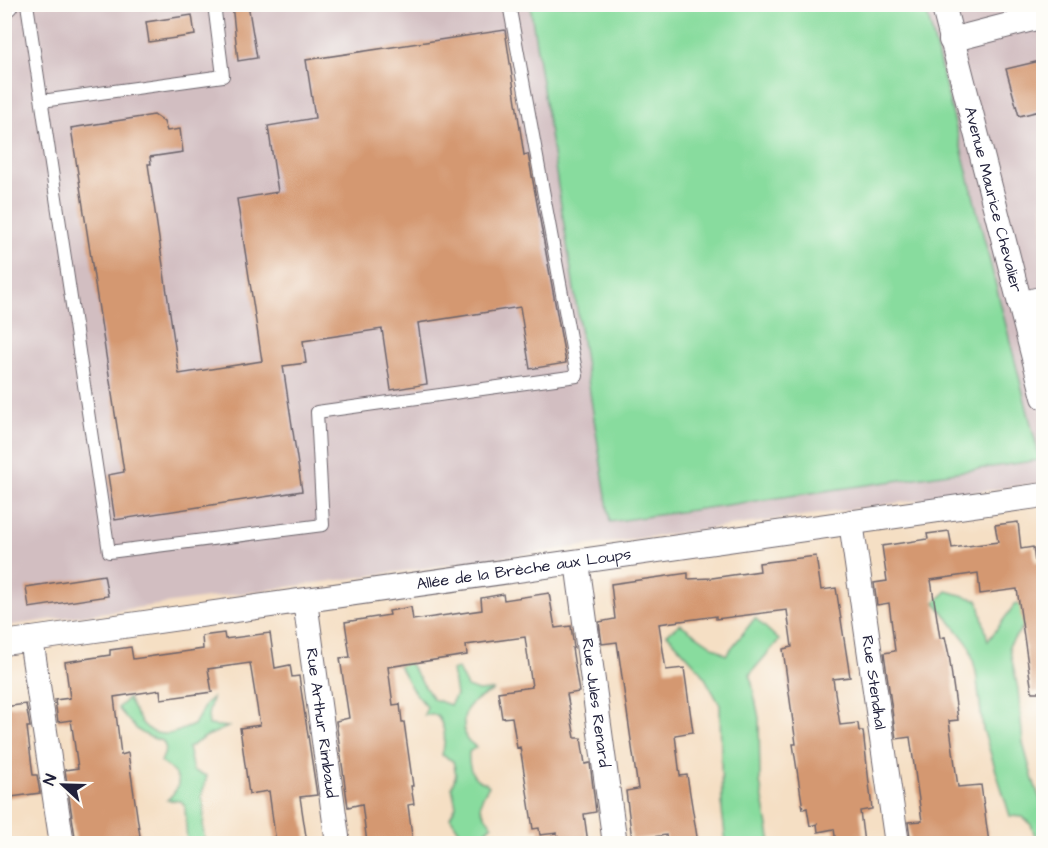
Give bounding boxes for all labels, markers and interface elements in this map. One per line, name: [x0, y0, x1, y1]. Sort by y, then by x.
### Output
street label: Avenue Maurice Chevalier: [959, 104, 1028, 295]
street label: Allée de la Brèche aux Loups: [415, 543, 633, 595]
street label: Rue Stendhal: [856, 634, 892, 731]
street label: Rue Jules Renard: [576, 637, 616, 769]
street label: Rue Arthur Rimbaud: [300, 647, 343, 799]
north arrow: [33, 755, 93, 815]
text: N: [38, 771, 62, 789]

